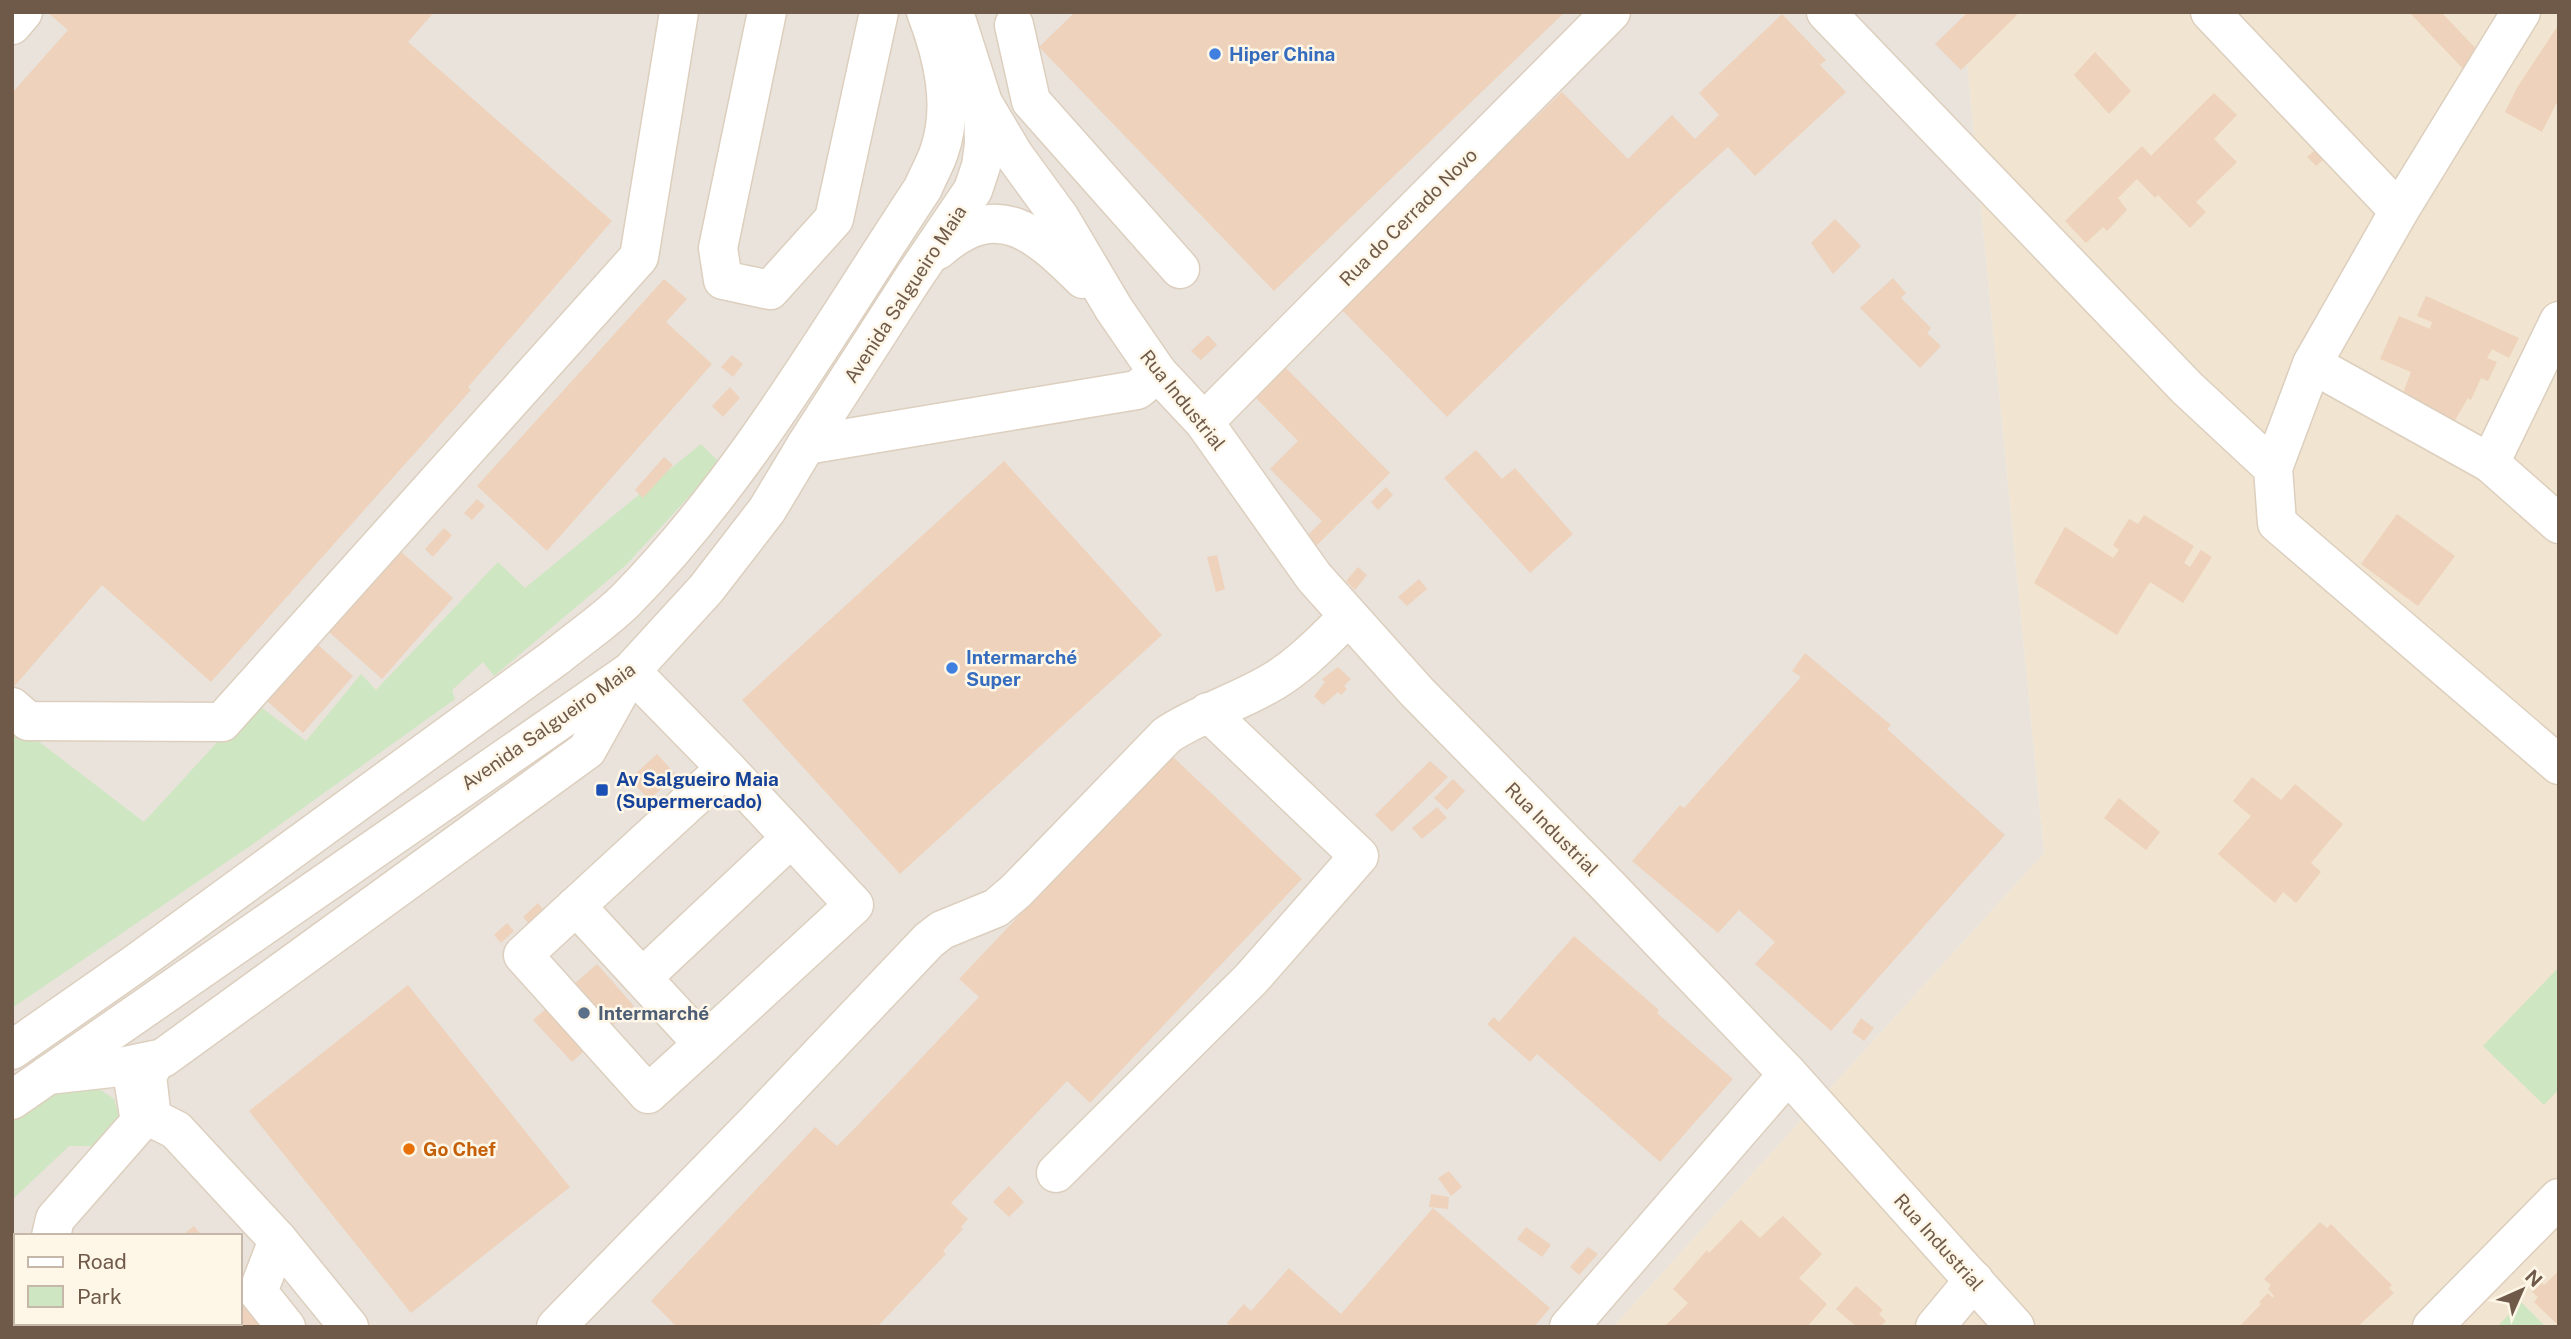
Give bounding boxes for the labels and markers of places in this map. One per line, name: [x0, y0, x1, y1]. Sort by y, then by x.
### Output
place label: Hiper China: [1229, 43, 1335, 65]
marker: Hiper China: [1207, 46, 1223, 62]
place label: Intermarché Super: [966, 646, 1077, 690]
marker: Intermarché Super: [944, 660, 960, 676]
place label: Av Salgueiro Maia (Supermercado): [616, 768, 779, 812]
marker: Av Salgueiro Maia (Supermercado): [594, 782, 610, 798]
place label: Intermarché: [598, 1002, 709, 1024]
marker: Intermarché: [576, 1005, 592, 1021]
place label: Go Chef: [423, 1138, 496, 1160]
marker: Go Chef: [401, 1141, 417, 1157]

